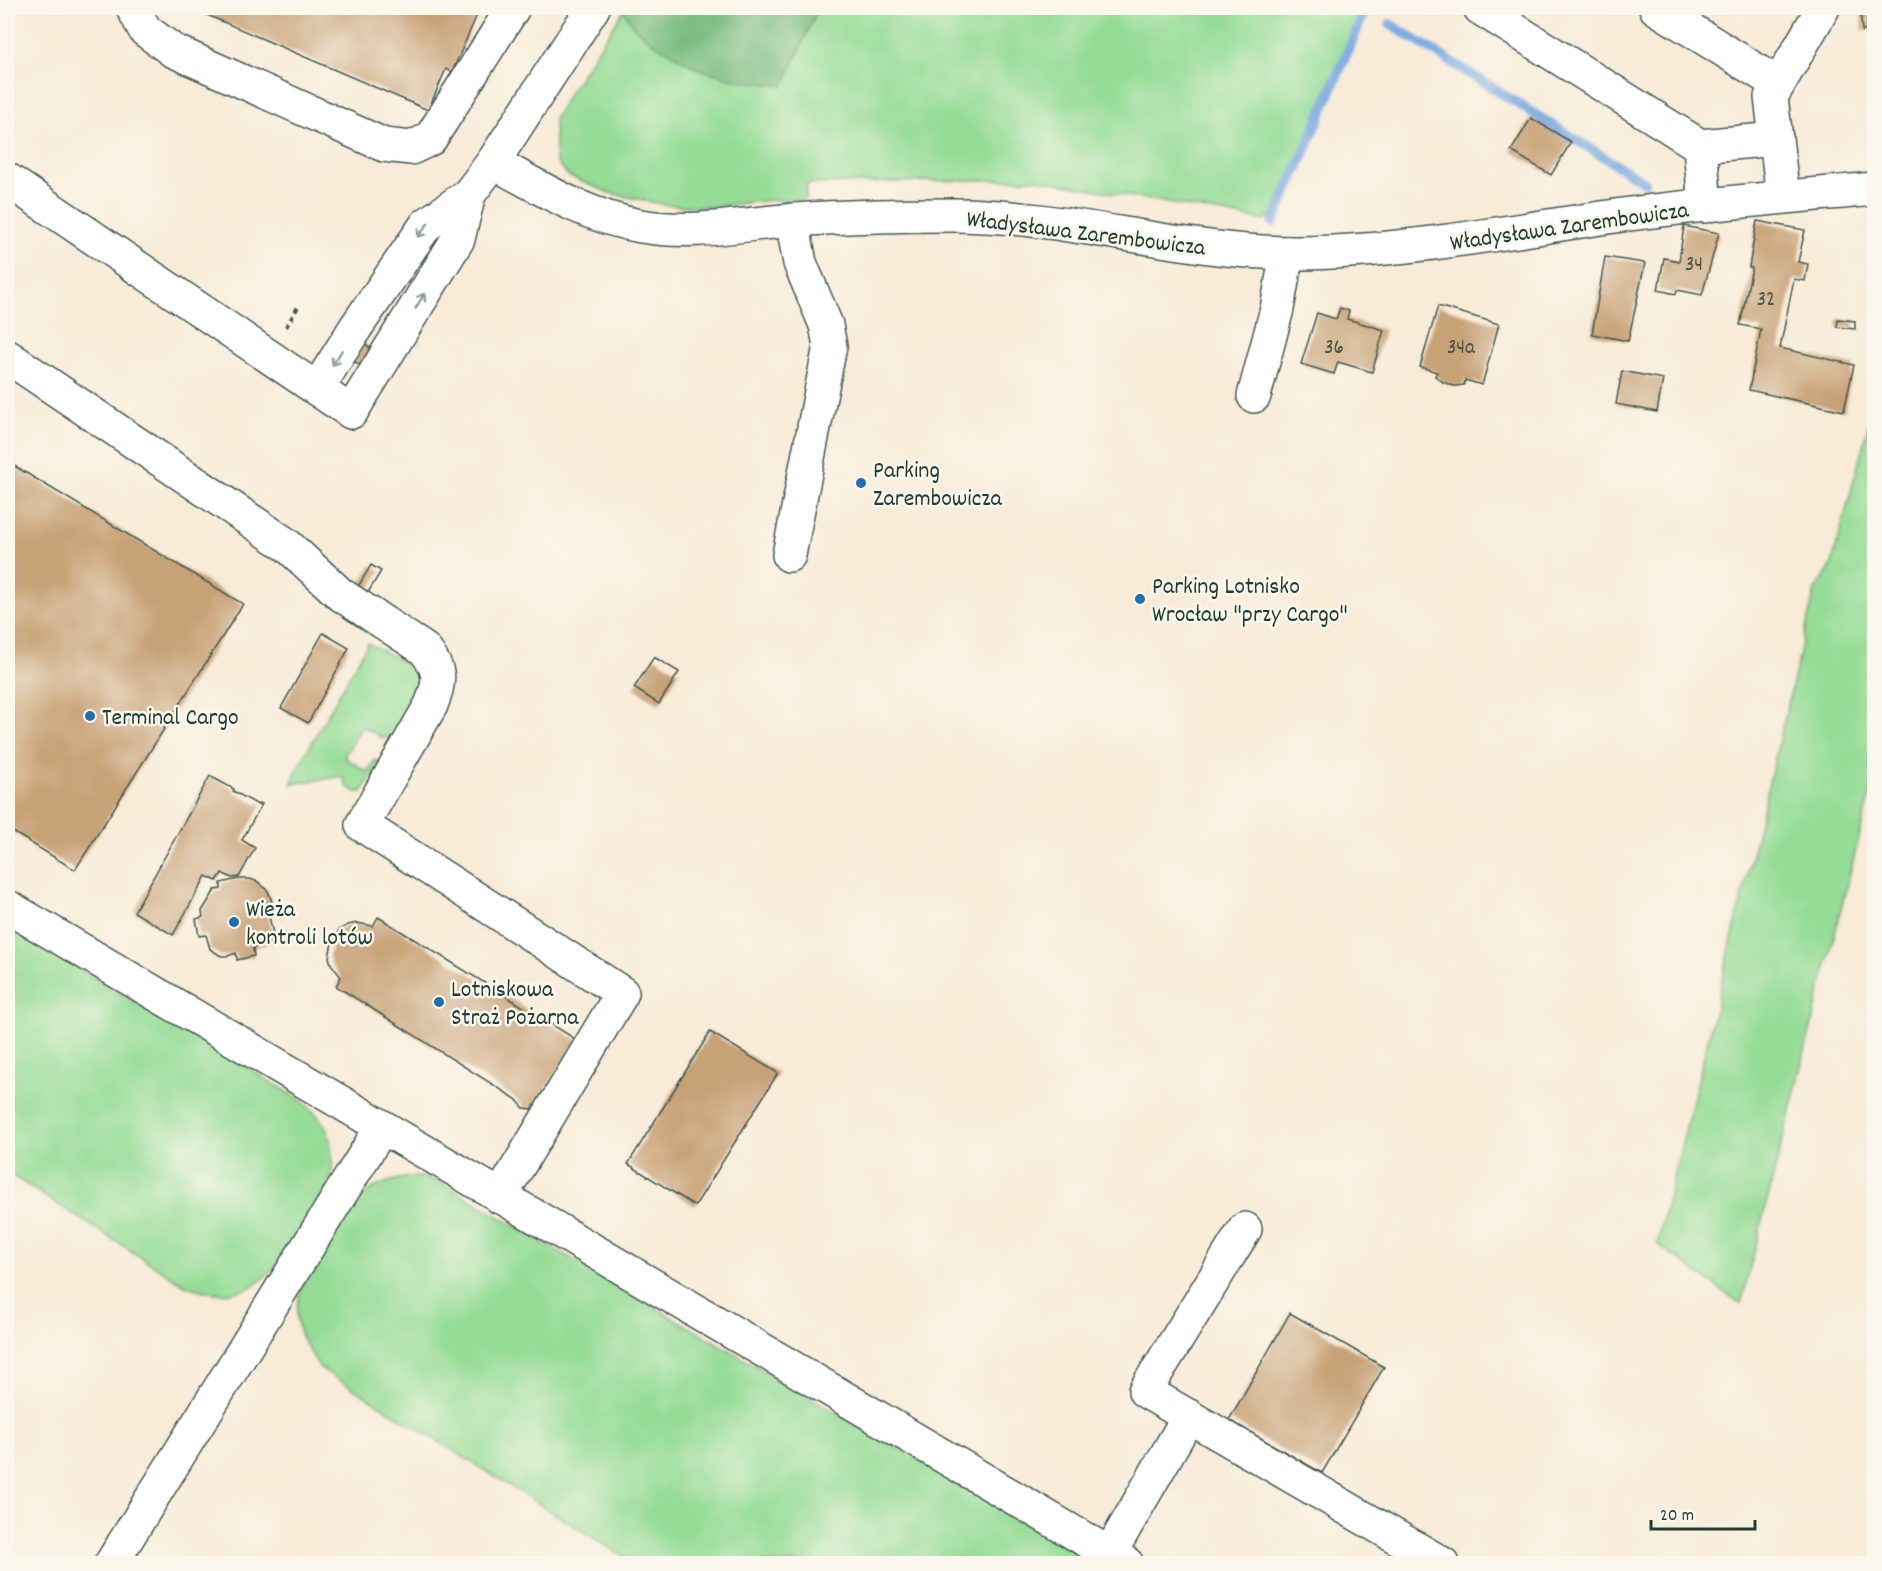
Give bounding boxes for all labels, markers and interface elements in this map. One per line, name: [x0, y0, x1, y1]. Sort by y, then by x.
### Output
street label: Władysława Zarembowicza: [1448, 194, 1692, 262]
street label: Władysława Zarembowicza: [964, 203, 1208, 267]
one-way arrow: [417, 222, 430, 238]
house number: 34: [1685, 251, 1703, 281]
house number: 32: [1757, 286, 1775, 316]
one-way arrow: [415, 293, 427, 310]
house number: 36: [1324, 334, 1344, 364]
house number: 34a: [1447, 334, 1476, 364]
one-way arrow: [330, 349, 342, 366]
place label: Parking Zarembowicza: [873, 455, 1002, 517]
marker: Parking Zarembowicza: [854, 476, 868, 490]
place label: Parking Lotnisko Wrocław "przy Cargo": [1152, 571, 1348, 633]
marker: Parking Lotnisko Wrocław "przy Cargo": [1133, 592, 1147, 606]
place label: Terminal Cargo: [102, 702, 239, 736]
marker: Terminal Cargo: [83, 709, 97, 723]
place label: Wieża kontroli lotów: [246, 894, 373, 956]
marker: Wieża kontroli lotów: [227, 915, 241, 929]
place label: Lotniskowa Straż Pożarna: [451, 974, 579, 1036]
marker: Lotniskowa Straż Pożarna: [432, 995, 446, 1009]
scale bar: [1651, 1493, 1754, 1531]
text: 20 m: [1660, 1504, 1694, 1529]

